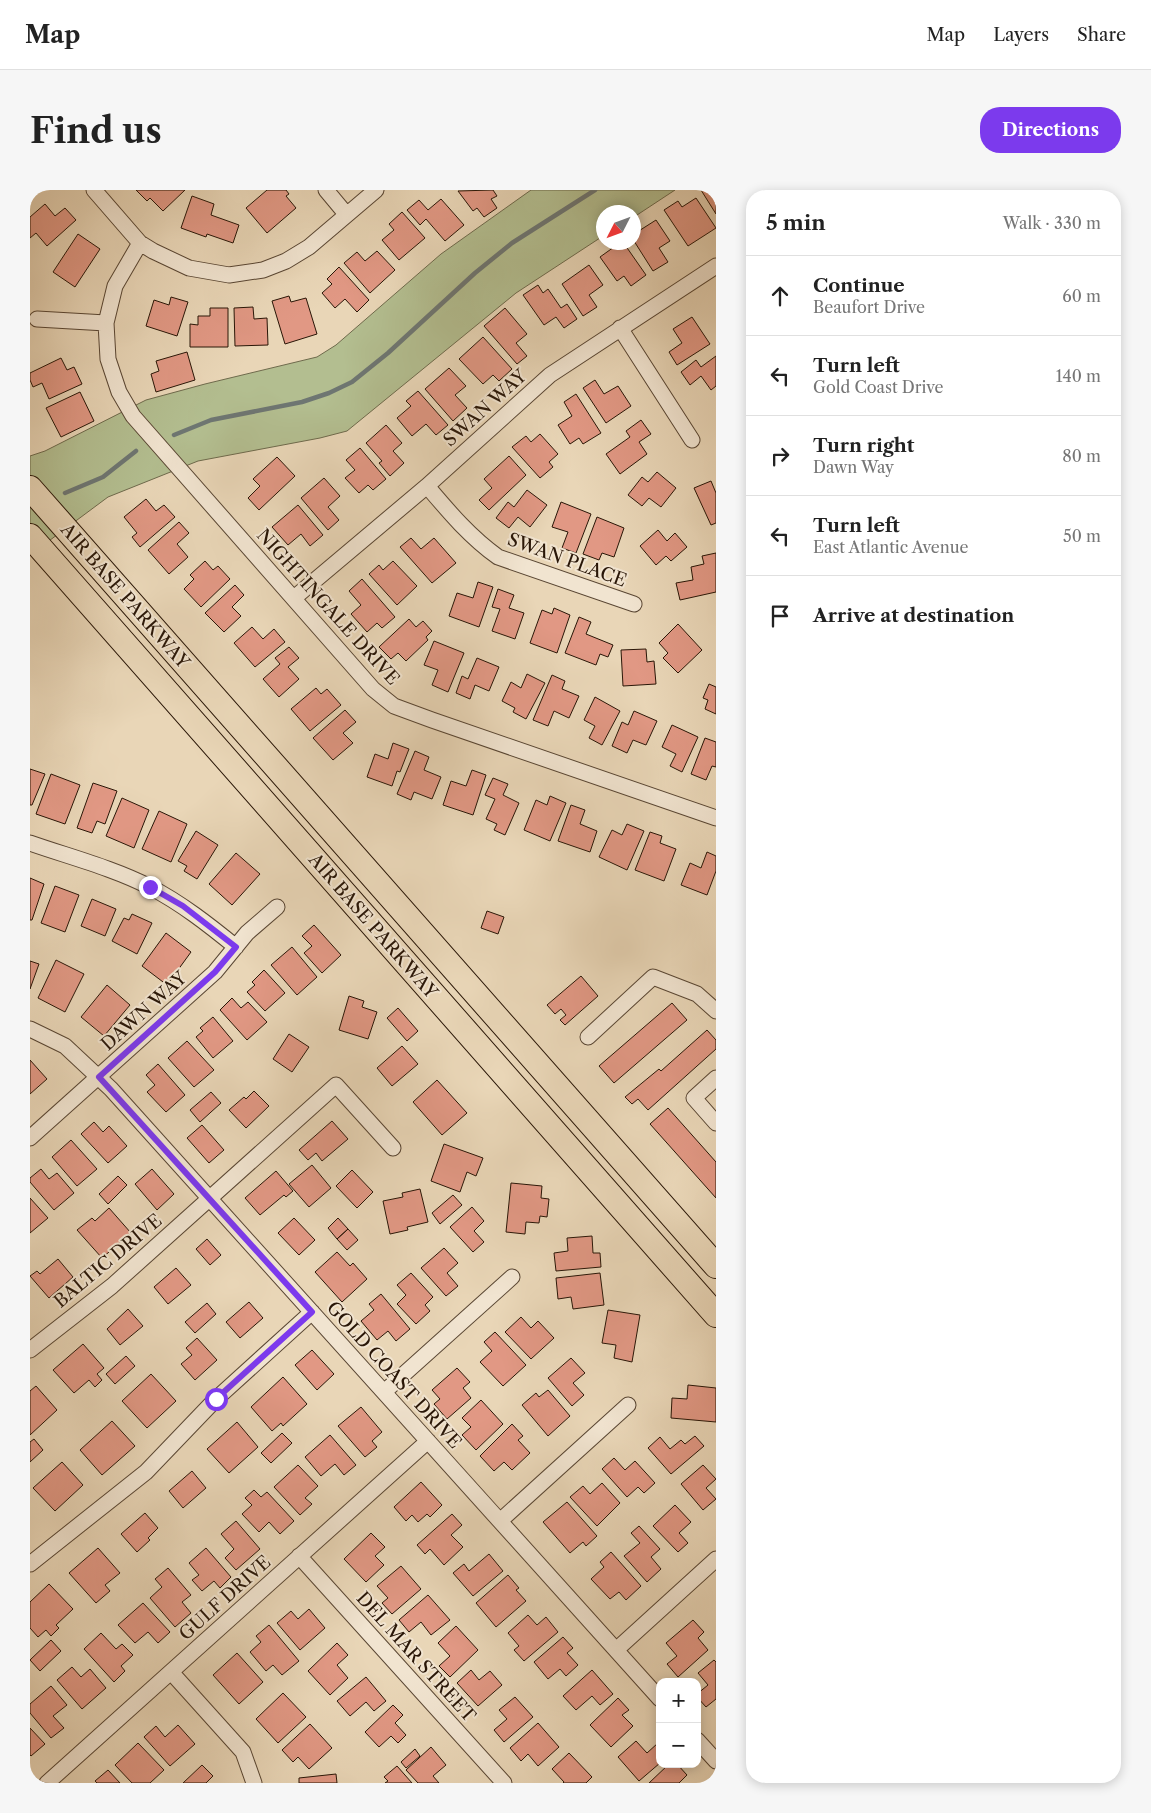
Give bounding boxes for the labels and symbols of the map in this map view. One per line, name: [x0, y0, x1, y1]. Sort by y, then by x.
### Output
north arrow: [596, 205, 641, 250]
street label: SWAN WAY: [439, 364, 532, 451]
street label: AIR BASE PARKWAY: [55, 518, 195, 674]
street label: NIGHTINGALE DRIVE: [252, 524, 404, 690]
street label: SWAN PLACE: [505, 528, 629, 592]
street label: AIR BASE PARKWAY: [303, 848, 443, 1004]
route end: [139, 876, 162, 899]
street label: DAWN WAY: [97, 966, 192, 1055]
street label: BALTIC DRIVE: [50, 1209, 166, 1313]
street label: GOLD COAST DRIVE: [322, 1297, 466, 1453]
route start: [205, 1388, 228, 1411]
street label: GULF DRIVE: [175, 1551, 275, 1645]
street label: DEL MAR STREET: [352, 1587, 481, 1727]

